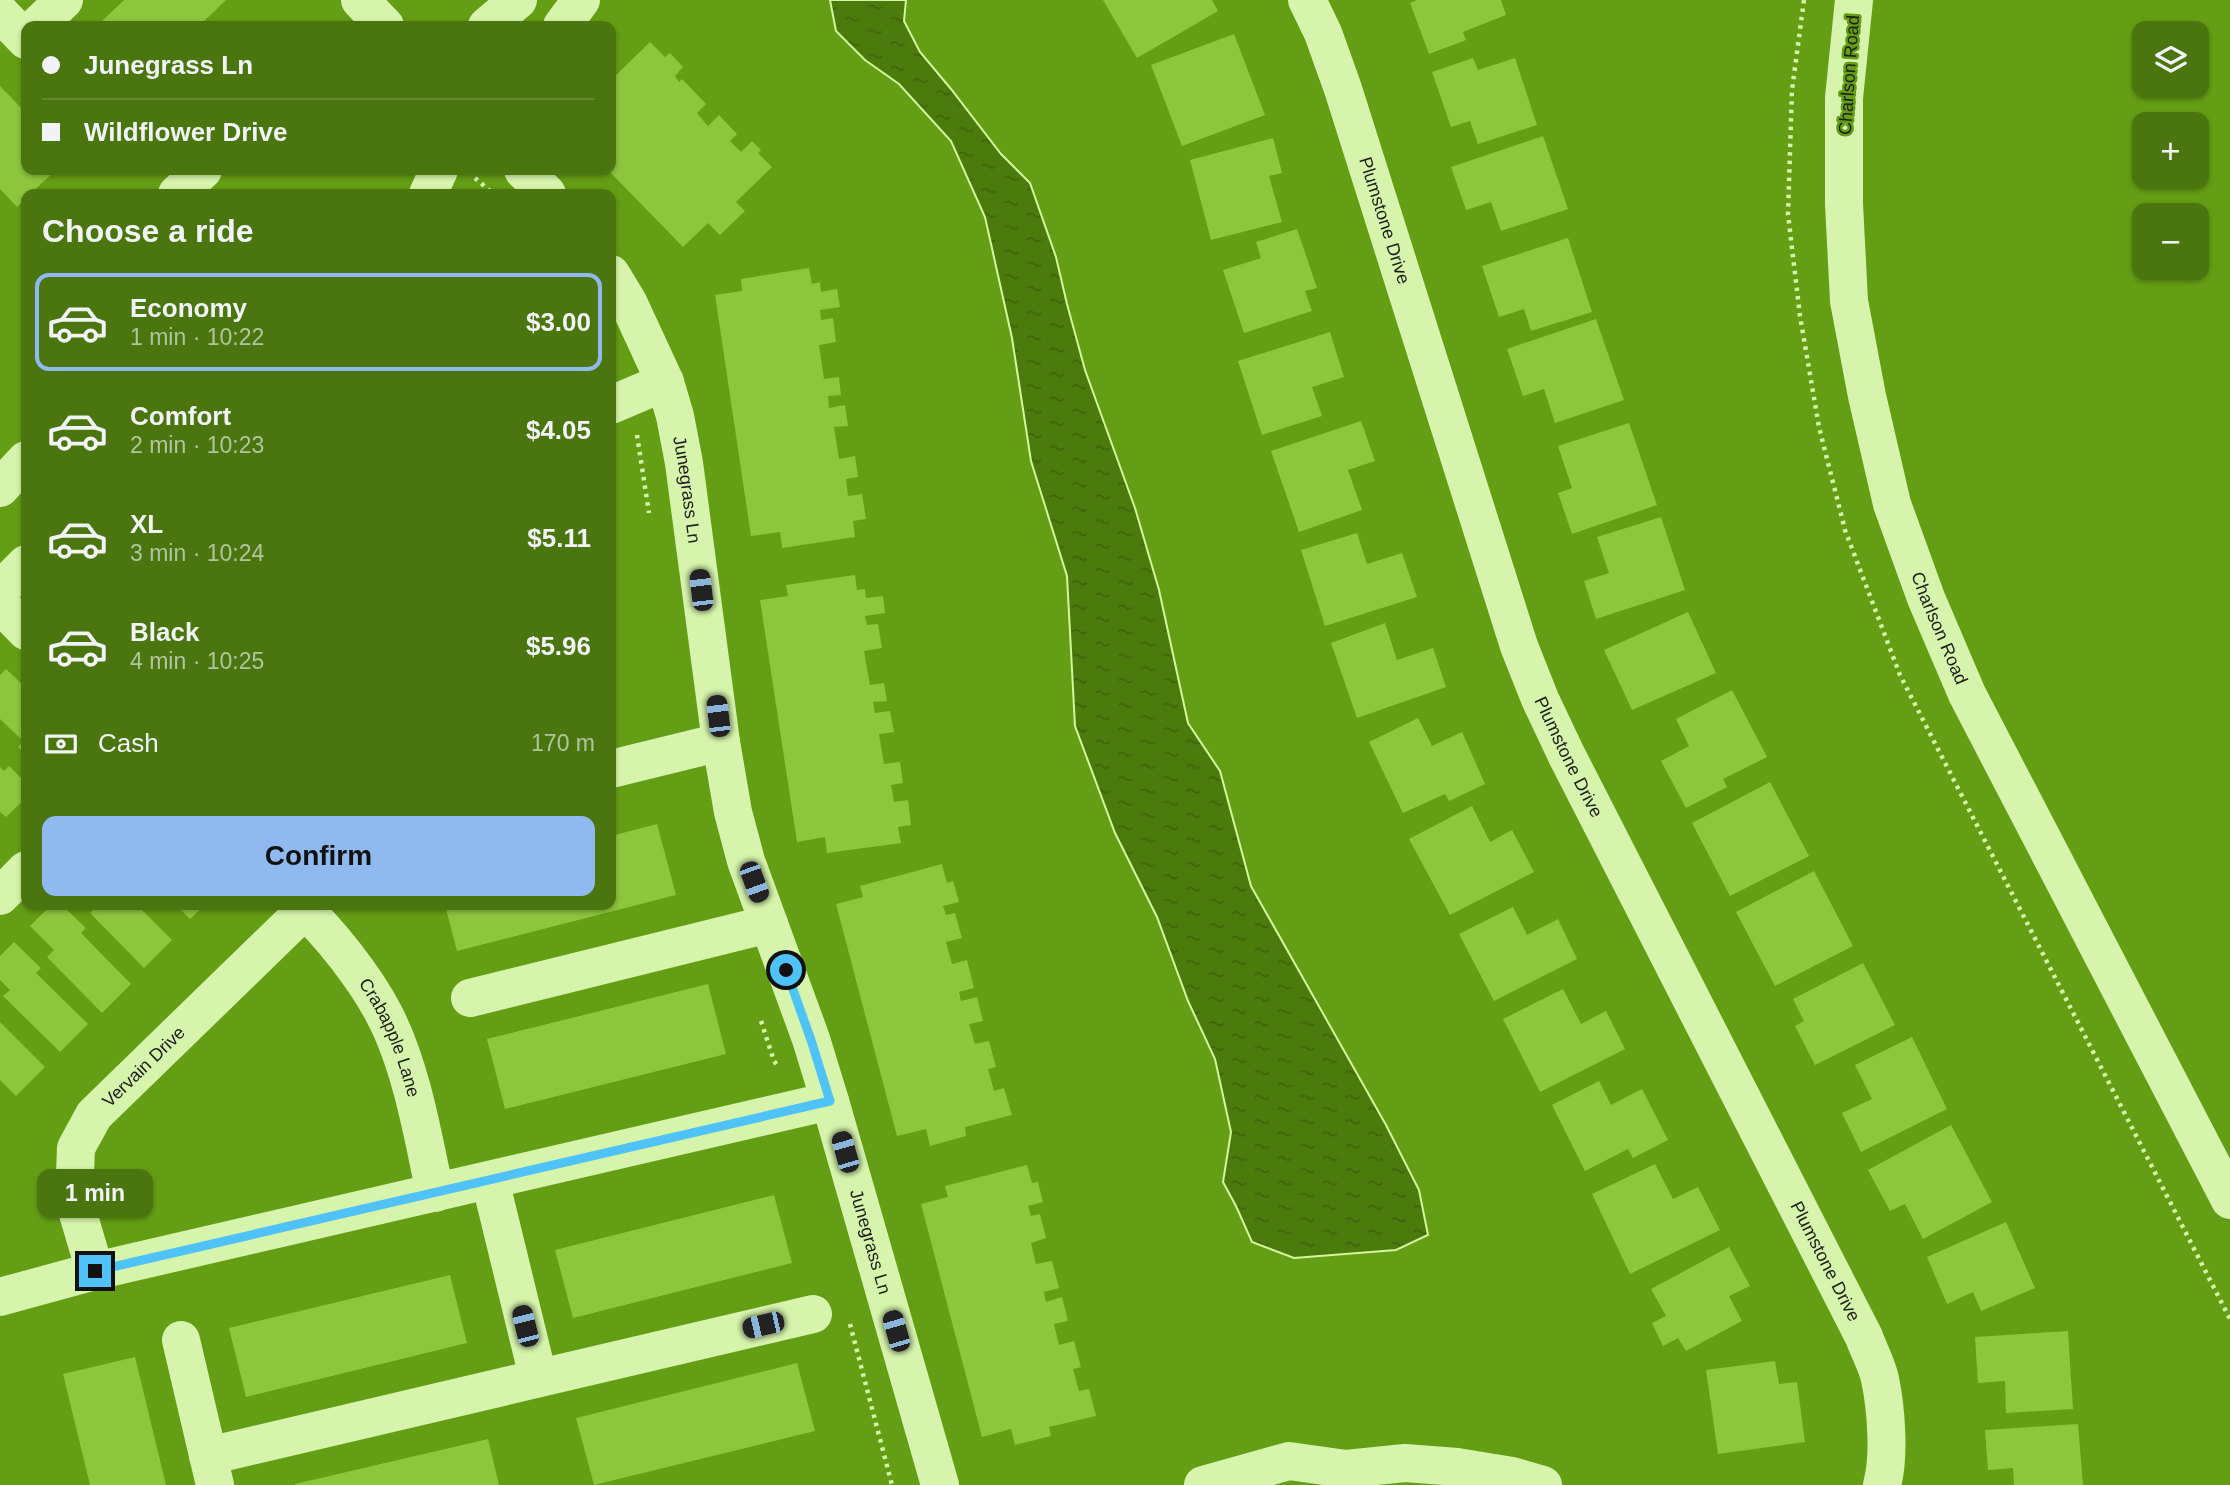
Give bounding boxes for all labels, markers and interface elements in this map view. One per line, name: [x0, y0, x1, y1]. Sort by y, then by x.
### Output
street label: Charlson Road: [1835, 14, 1863, 136]
map controls: [2132, 21, 2209, 280]
button: layers: [2132, 21, 2209, 98]
text: Junegrass Ln: [84, 50, 253, 80]
button: +: [2132, 112, 2209, 189]
text: Wildflower Drive: [84, 117, 287, 147]
street label: Plumstone Drive: [1355, 154, 1414, 286]
button: −: [2132, 203, 2209, 280]
text: Choose a ride: [42, 213, 254, 249]
icon: car: [46, 291, 109, 354]
text: Economy: [130, 293, 247, 323]
text: $3.00: [526, 307, 591, 337]
text: 1 min · 10:22: [130, 324, 264, 350]
icon: car: [46, 399, 109, 462]
text: Comfort: [130, 401, 231, 431]
text: $4.05: [526, 415, 591, 445]
text: 2 min · 10:23: [130, 432, 264, 458]
street label: Junegrass Ln: [669, 434, 705, 544]
icon: car: [46, 507, 109, 570]
text: XL: [130, 509, 163, 539]
text: $5.11: [527, 523, 591, 553]
text: 3 min · 10:24: [130, 540, 264, 566]
car: [689, 568, 714, 612]
street label: Charlson Road: [1907, 569, 1972, 687]
icon: car: [46, 615, 109, 678]
text: Black: [130, 617, 199, 647]
text: $5.96: [526, 631, 591, 661]
text: 4 min · 10:25: [130, 648, 264, 674]
car: [706, 694, 731, 738]
street label: Plumstone Drive: [1530, 694, 1607, 821]
icon: cash: [42, 725, 80, 763]
text: Cash: [98, 728, 159, 758]
text: 170 m: [531, 730, 595, 756]
button: Confirm: [42, 816, 595, 896]
car: [737, 859, 772, 905]
route start: [770, 954, 802, 986]
street label: Crabapple Lane: [355, 974, 424, 1099]
street label: Vervain Drive: [98, 1022, 189, 1111]
car: [830, 1129, 861, 1175]
callout: 1 min: [37, 1170, 153, 1218]
text: 1 min: [65, 1180, 125, 1206]
street label: Junegrass Ln: [846, 1187, 895, 1296]
street label: Plumstone Drive: [1786, 1198, 1864, 1325]
route end: [79, 1255, 111, 1287]
car: [510, 1303, 541, 1349]
car: [881, 1308, 912, 1354]
car: [741, 1310, 786, 1340]

